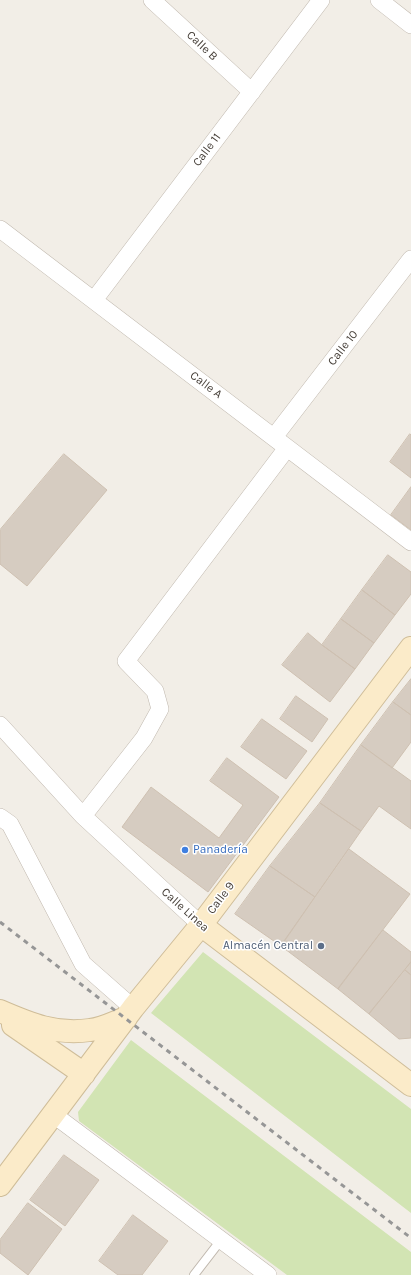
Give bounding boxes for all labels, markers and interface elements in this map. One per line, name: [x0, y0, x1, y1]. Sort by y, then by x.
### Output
street label: Calle B: [184, 28, 220, 64]
street label: Calle 11: [190, 131, 224, 169]
street label: Calle 10: [325, 327, 361, 369]
street label: Calle A: [187, 368, 225, 402]
place label: Panadería: [193, 843, 248, 857]
marker: Panadería: [180, 845, 190, 855]
street label: Calle 9: [204, 879, 238, 917]
street label: Calle Linea: [158, 885, 212, 935]
place label: Almacén Central: [223, 939, 313, 953]
marker: Almacén Central: [316, 941, 326, 951]

